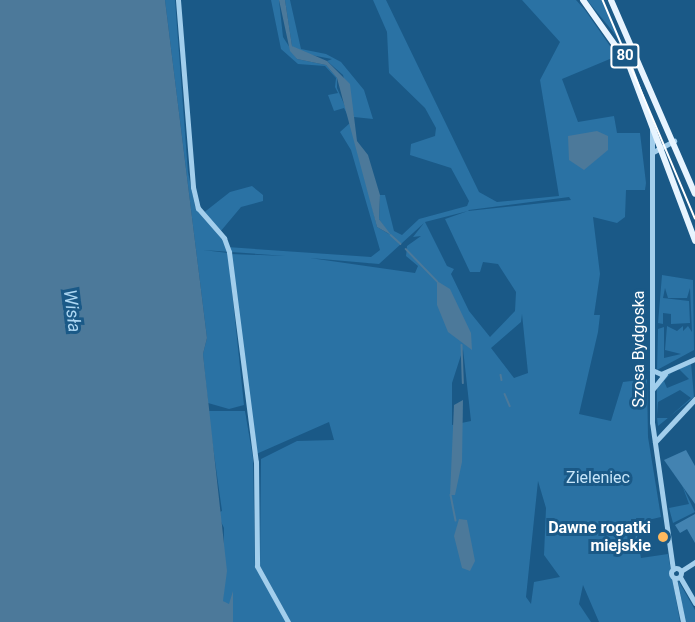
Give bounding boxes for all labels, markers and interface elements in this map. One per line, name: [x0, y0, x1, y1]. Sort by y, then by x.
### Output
road number: 80: [610, 44, 640, 68]
water label: Wisła: [59, 288, 85, 334]
street label: Szosa Bydgoska: [629, 290, 649, 408]
park label: Zieleniec: [566, 468, 630, 488]
place label: Dawne rogatki miejskie: [548, 518, 651, 556]
marker: Dawne rogatki miejskie: [656, 530, 670, 544]

